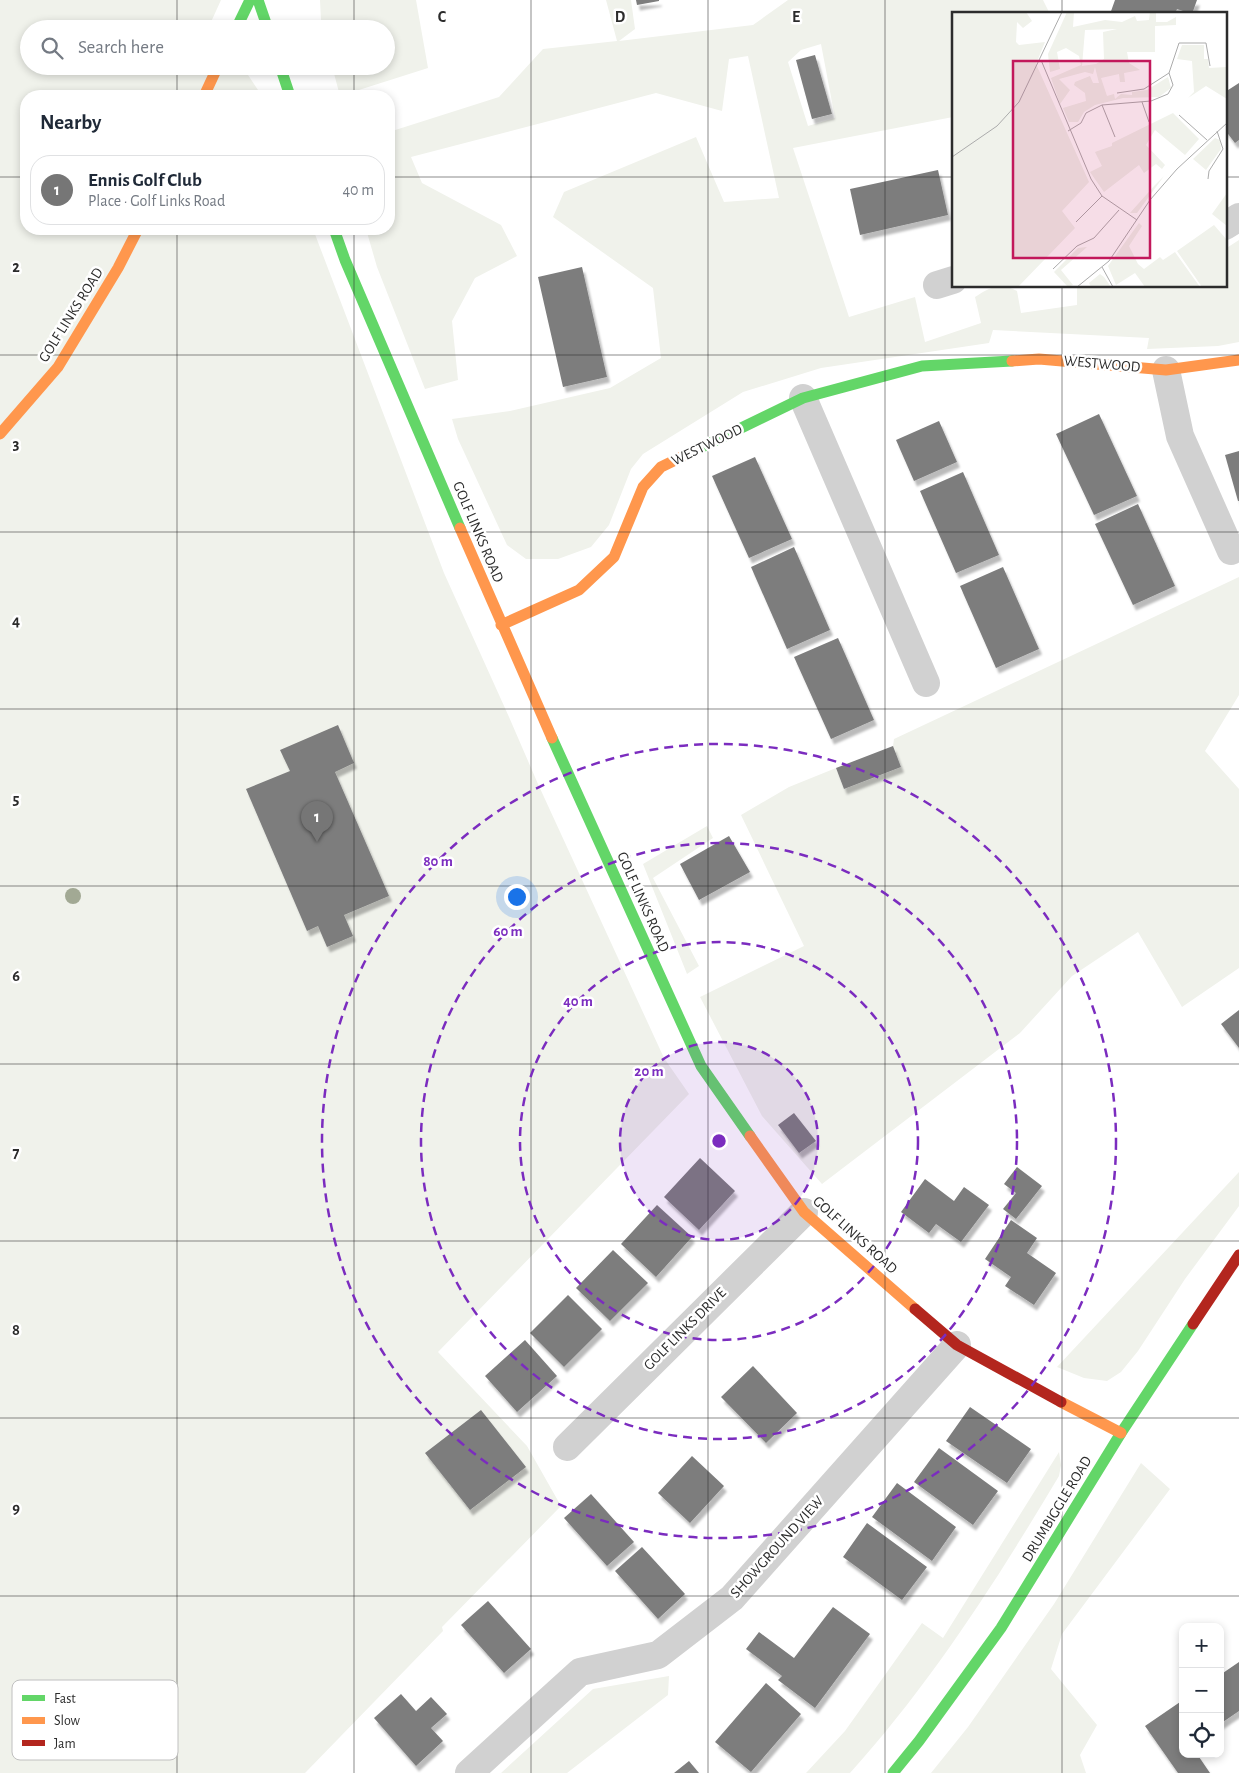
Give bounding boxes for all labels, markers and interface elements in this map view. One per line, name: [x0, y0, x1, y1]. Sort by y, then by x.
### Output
text: C: [438, 9, 447, 25]
text: D: [615, 9, 626, 25]
text: E: [792, 9, 800, 25]
inset map: [952, 12, 1226, 288]
search box: [20, 20, 395, 75]
icon: search: [38, 34, 66, 62]
text: Search here: [78, 38, 164, 57]
text: Nearby: [40, 112, 101, 133]
text: Ennis Golf Club: [88, 171, 202, 190]
text: 1: [54, 182, 60, 198]
text: 40 m: [342, 182, 374, 198]
text: Place · Golf Links Road: [88, 193, 225, 209]
text: 2: [12, 259, 20, 275]
street label: GOLF LINKS ROAD: [36, 265, 106, 365]
street label: WESTWOOD: [1063, 353, 1141, 375]
street label: WESTWOOD: [669, 421, 745, 469]
text: 3: [13, 436, 20, 452]
street label: GOLF LINKS ROAD: [450, 479, 506, 585]
text: 4: [12, 613, 20, 629]
text: 5: [13, 791, 20, 807]
pin: 1: [301, 801, 333, 842]
street label: GOLF LINKS ROAD: [614, 850, 672, 955]
text: 80 m: [423, 854, 453, 869]
your location: [504, 884, 530, 910]
text: 60 m: [493, 924, 523, 939]
text: 6: [12, 968, 20, 984]
text: 40 m: [563, 994, 593, 1009]
text: 20 m: [634, 1064, 664, 1079]
centre of rings: [710, 1132, 728, 1150]
text: 7: [13, 1145, 20, 1161]
street label: GOLF LINKS ROAD: [810, 1193, 900, 1277]
street label: GOLF LINKS DRIVE: [641, 1285, 729, 1373]
text: 8: [12, 1322, 20, 1338]
street label: DRUMBIGGLE ROAD: [1020, 1453, 1095, 1565]
street label: SHOWGROUND VIEW: [728, 1493, 827, 1601]
text: 9: [12, 1500, 20, 1516]
map controls: [1179, 1623, 1224, 1758]
button: +: [1179, 1623, 1224, 1668]
button: −: [1179, 1668, 1224, 1713]
legend: [12, 1680, 178, 1760]
text: Fast: [54, 1692, 76, 1706]
button: locate: [1179, 1713, 1224, 1758]
text: Slow: [54, 1714, 81, 1728]
text: Jam: [54, 1737, 76, 1751]

